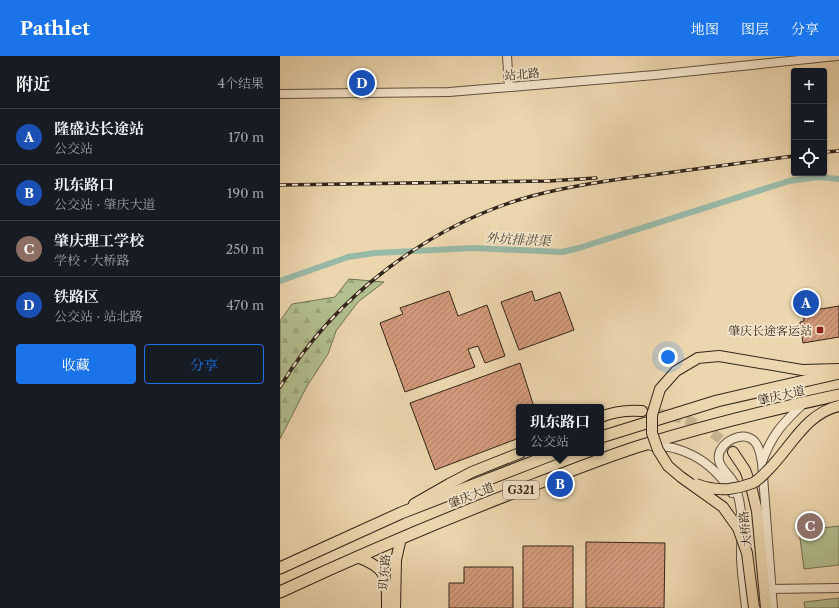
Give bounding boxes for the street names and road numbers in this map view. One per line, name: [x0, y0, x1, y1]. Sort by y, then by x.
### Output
street label: 站北路: [503, 65, 541, 83]
street label: 肇庆大道: [756, 382, 806, 408]
street label: 肇庆大道: [446, 479, 496, 511]
road number: G321: [503, 481, 539, 499]
street label: 大桥路: [736, 510, 754, 548]
street label: 玑东路: [375, 554, 393, 590]

